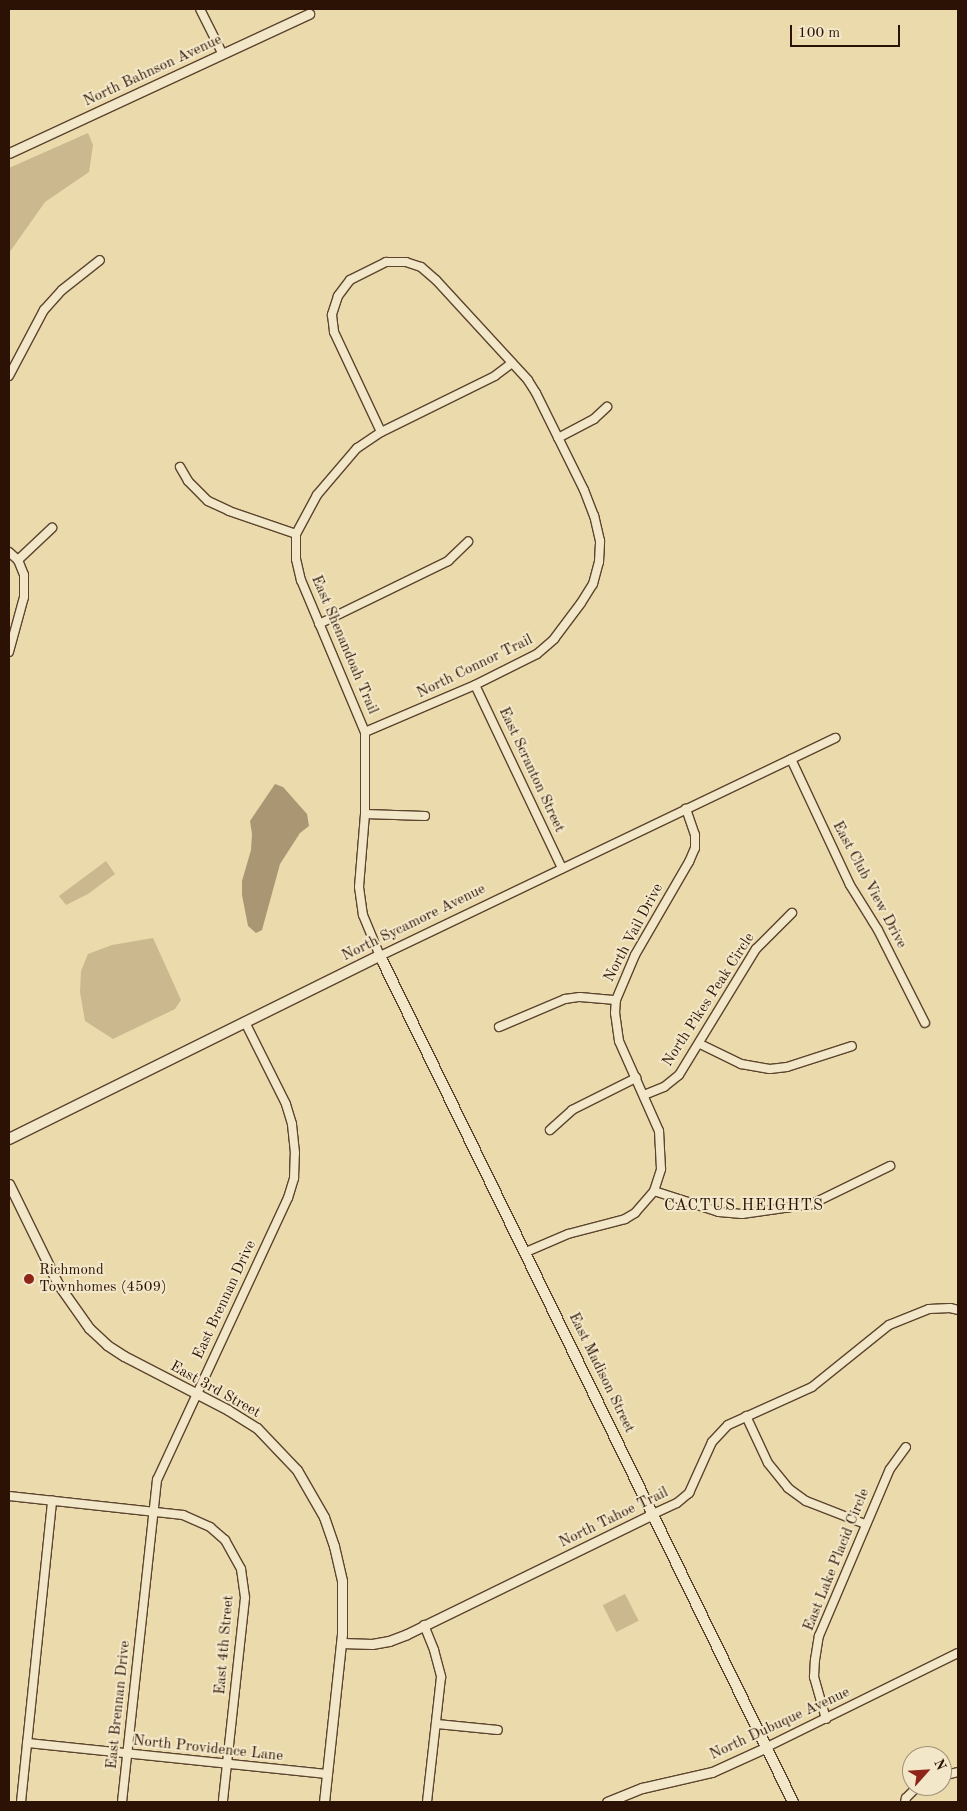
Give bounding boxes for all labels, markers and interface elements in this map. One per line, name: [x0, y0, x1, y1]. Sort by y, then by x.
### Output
scale bar: [792, 15, 902, 47]
text: 100 m: [798, 26, 840, 41]
street label: North Bahnson Avenue: [81, 31, 225, 111]
street label: East Shenandoah Trail: [307, 573, 381, 717]
street label: North Connor Trail: [414, 631, 536, 703]
street label: East Scranton Street: [494, 705, 568, 835]
street label: East Club View Drive: [828, 818, 910, 952]
street label: North Sycamore Avenue: [339, 880, 489, 966]
street label: North Vail Drive: [600, 881, 668, 985]
street label: North Pikes Peak Circle: [659, 930, 759, 1070]
district label: CACTUS HEIGHTS: [662, 1196, 826, 1216]
street label: East Brennan Drive: [190, 1238, 260, 1362]
place label: Richmond Townhomes (4509): [39, 1261, 167, 1296]
marker: Richmond Townhomes (4509): [23, 1273, 35, 1285]
street label: East Madison Street: [564, 1310, 638, 1436]
street label: East 3rd Street: [167, 1358, 263, 1422]
street label: North Tahoe Trail: [557, 1484, 671, 1552]
street label: East Lake Placid Circle: [800, 1486, 874, 1634]
street label: East 4th Street: [212, 1595, 238, 1695]
street label: East Brennan Drive: [103, 1640, 135, 1770]
street label: North Dubuque Avenue: [707, 1684, 853, 1764]
street label: North Providence Lane: [132, 1732, 284, 1766]
north arrow: [902, 1746, 952, 1796]
text: N: [931, 1757, 948, 1773]

